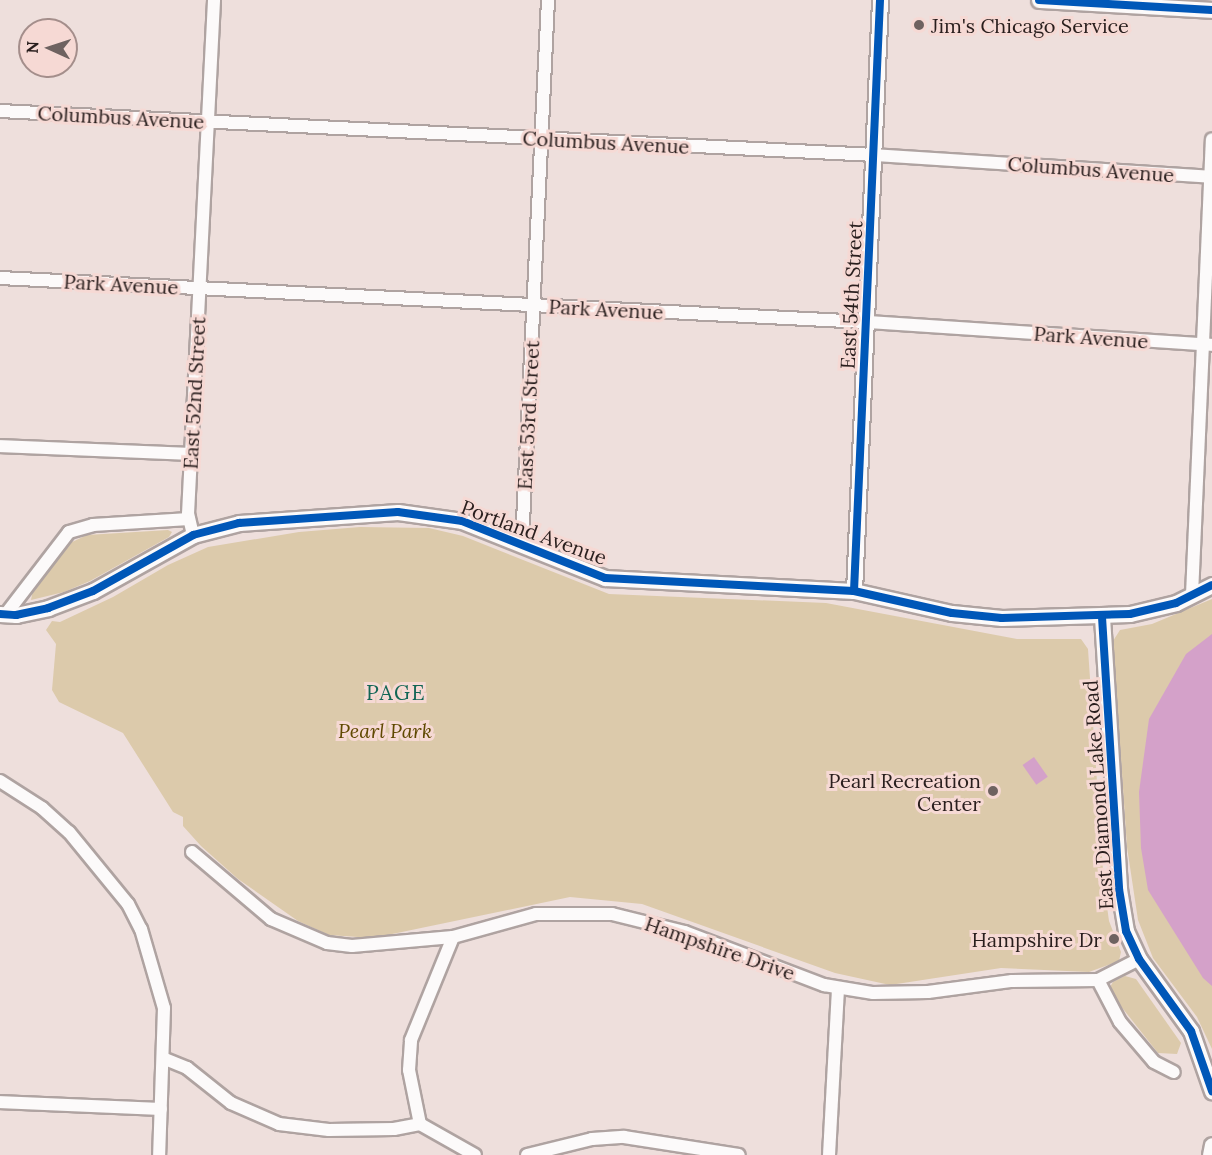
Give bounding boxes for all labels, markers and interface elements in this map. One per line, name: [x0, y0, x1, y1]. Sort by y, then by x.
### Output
place label: Jim's Chicago Service: [931, 13, 1129, 37]
north arrow: [18, 18, 78, 78]
marker: Jim's Chicago Service: [912, 18, 926, 32]
text: N: [22, 40, 42, 54]
street label: Columbus Avenue: [37, 101, 205, 133]
street label: Columbus Avenue: [522, 126, 690, 158]
street label: Columbus Avenue: [1007, 151, 1175, 187]
street label: East 54th Street: [835, 220, 867, 370]
street label: Park Avenue: [63, 269, 179, 299]
street label: Park Avenue: [548, 294, 664, 324]
street label: East 52nd Street: [178, 316, 210, 470]
street label: Park Avenue: [1033, 321, 1149, 353]
street label: East 53rd Street: [512, 340, 544, 490]
street label: Portland Avenue: [458, 495, 610, 569]
street label: East Diamond Lake Road: [1078, 679, 1118, 911]
district label: PAGE: [366, 680, 426, 706]
park label: Pearl Park: [338, 718, 432, 742]
place label: Pearl Recreation Center: [828, 768, 981, 815]
marker: Pearl Recreation Center: [986, 784, 1000, 798]
street label: Hampshire Drive: [642, 911, 798, 985]
place label: Hampshire Dr: [971, 927, 1102, 951]
marker: Hampshire Dr: [1107, 932, 1121, 946]

